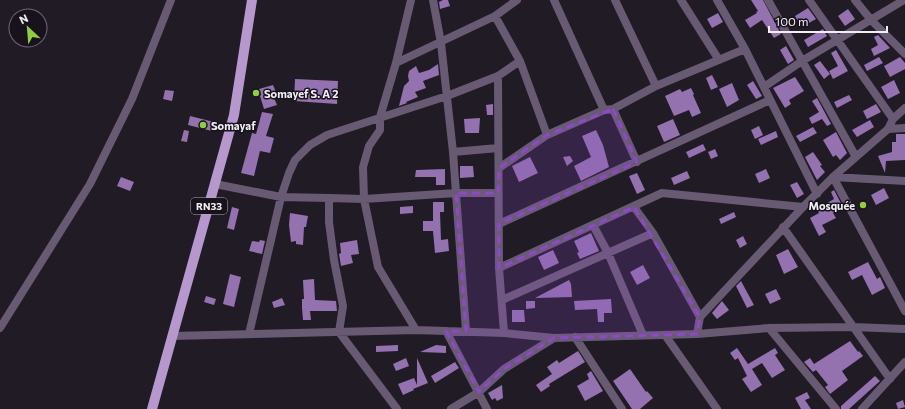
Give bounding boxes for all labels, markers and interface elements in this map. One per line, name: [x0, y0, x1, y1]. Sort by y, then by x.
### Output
north arrow: [8, 8, 48, 48]
scale bar: [769, 8, 887, 34]
text: N: [17, 11, 30, 26]
text: 100 m: [775, 14, 809, 28]
place label: Somayef S. A 2: [264, 87, 338, 100]
marker: Somayef S. A 2: [251, 88, 261, 98]
place label: Somayaf: [211, 119, 256, 132]
marker: Somayaf: [198, 120, 208, 130]
road number: RN33: [191, 198, 227, 214]
place label: Mosquée: [809, 199, 855, 212]
marker: Mosquée: [858, 200, 868, 210]

